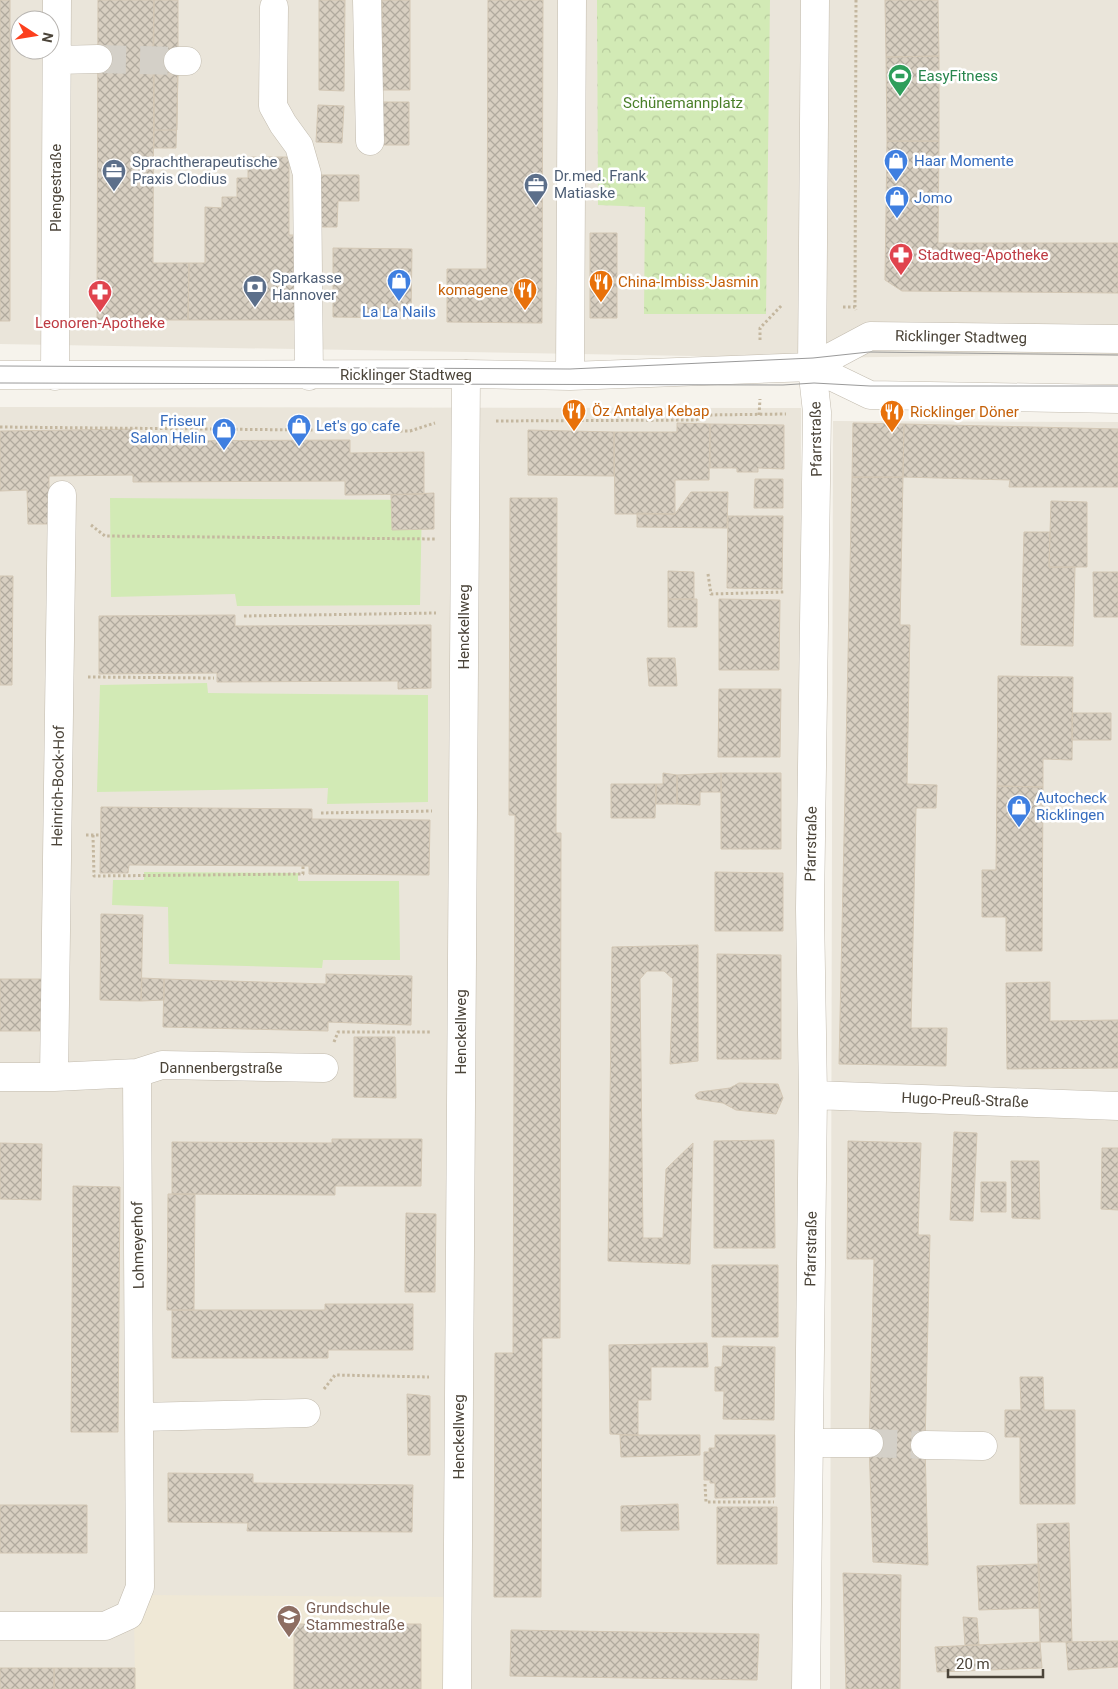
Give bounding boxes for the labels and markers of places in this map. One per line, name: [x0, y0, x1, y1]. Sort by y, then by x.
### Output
sports icon: EasyFitness: [887, 63, 913, 97]
place label: EasyFitness: [918, 67, 998, 85]
shop icon: Haar Momente: [883, 148, 909, 182]
place label: Haar Momente: [914, 152, 1014, 170]
place label: Sprachtherapeutische Praxis Clodius: [132, 153, 278, 188]
office icon: Sprachtherapeutische Praxis Clodius: [101, 158, 127, 192]
place label: Dr.med. Frank Matiaske: [554, 167, 647, 202]
office icon: Dr.med. Frank Matiaske: [523, 172, 549, 206]
shop icon: Jomo: [884, 185, 910, 219]
place label: Jomo: [914, 189, 953, 207]
pharmacy icon: Stadtweg-Apotheke: [888, 242, 914, 276]
place label: Stadtweg-Apotheke: [918, 246, 1048, 264]
shop icon: La La Nails: [386, 268, 412, 302]
place label: Sparkasse Hannover: [272, 269, 342, 304]
restaurant icon: China-Imbiss-Jasmin: [588, 269, 614, 303]
place label: China-Imbiss-Jasmin: [618, 273, 758, 291]
bank icon: Sparkasse Hannover: [242, 274, 268, 308]
restaurant icon: komagene: [512, 277, 538, 311]
pharmacy icon: Leonoren-Apotheke: [87, 279, 113, 313]
place label: komagene: [438, 281, 508, 299]
place label: La La Nails: [362, 303, 436, 321]
place label: Leonoren-Apotheke: [35, 314, 165, 332]
restaurant icon: Öz Antalya Kebap: [561, 398, 587, 432]
restaurant icon: Ricklinger Döner: [879, 399, 905, 433]
place label: Öz Antalya Kebap: [592, 402, 709, 420]
place label: Ricklinger Döner: [910, 403, 1019, 421]
place label: Friseur Salon Helin: [130, 412, 206, 447]
shop icon: Let's go cafe: [286, 413, 312, 447]
shop icon: Friseur Salon Helin: [211, 417, 237, 451]
place label: Let's go cafe: [316, 417, 400, 435]
place label: Autocheck Ricklingen: [1036, 789, 1107, 824]
shop icon: Autocheck Ricklingen: [1006, 794, 1032, 828]
place label: Grundschule Stammestraße: [306, 1599, 405, 1634]
school or university icon: Grundschule Stammestraße: [276, 1604, 302, 1638]

